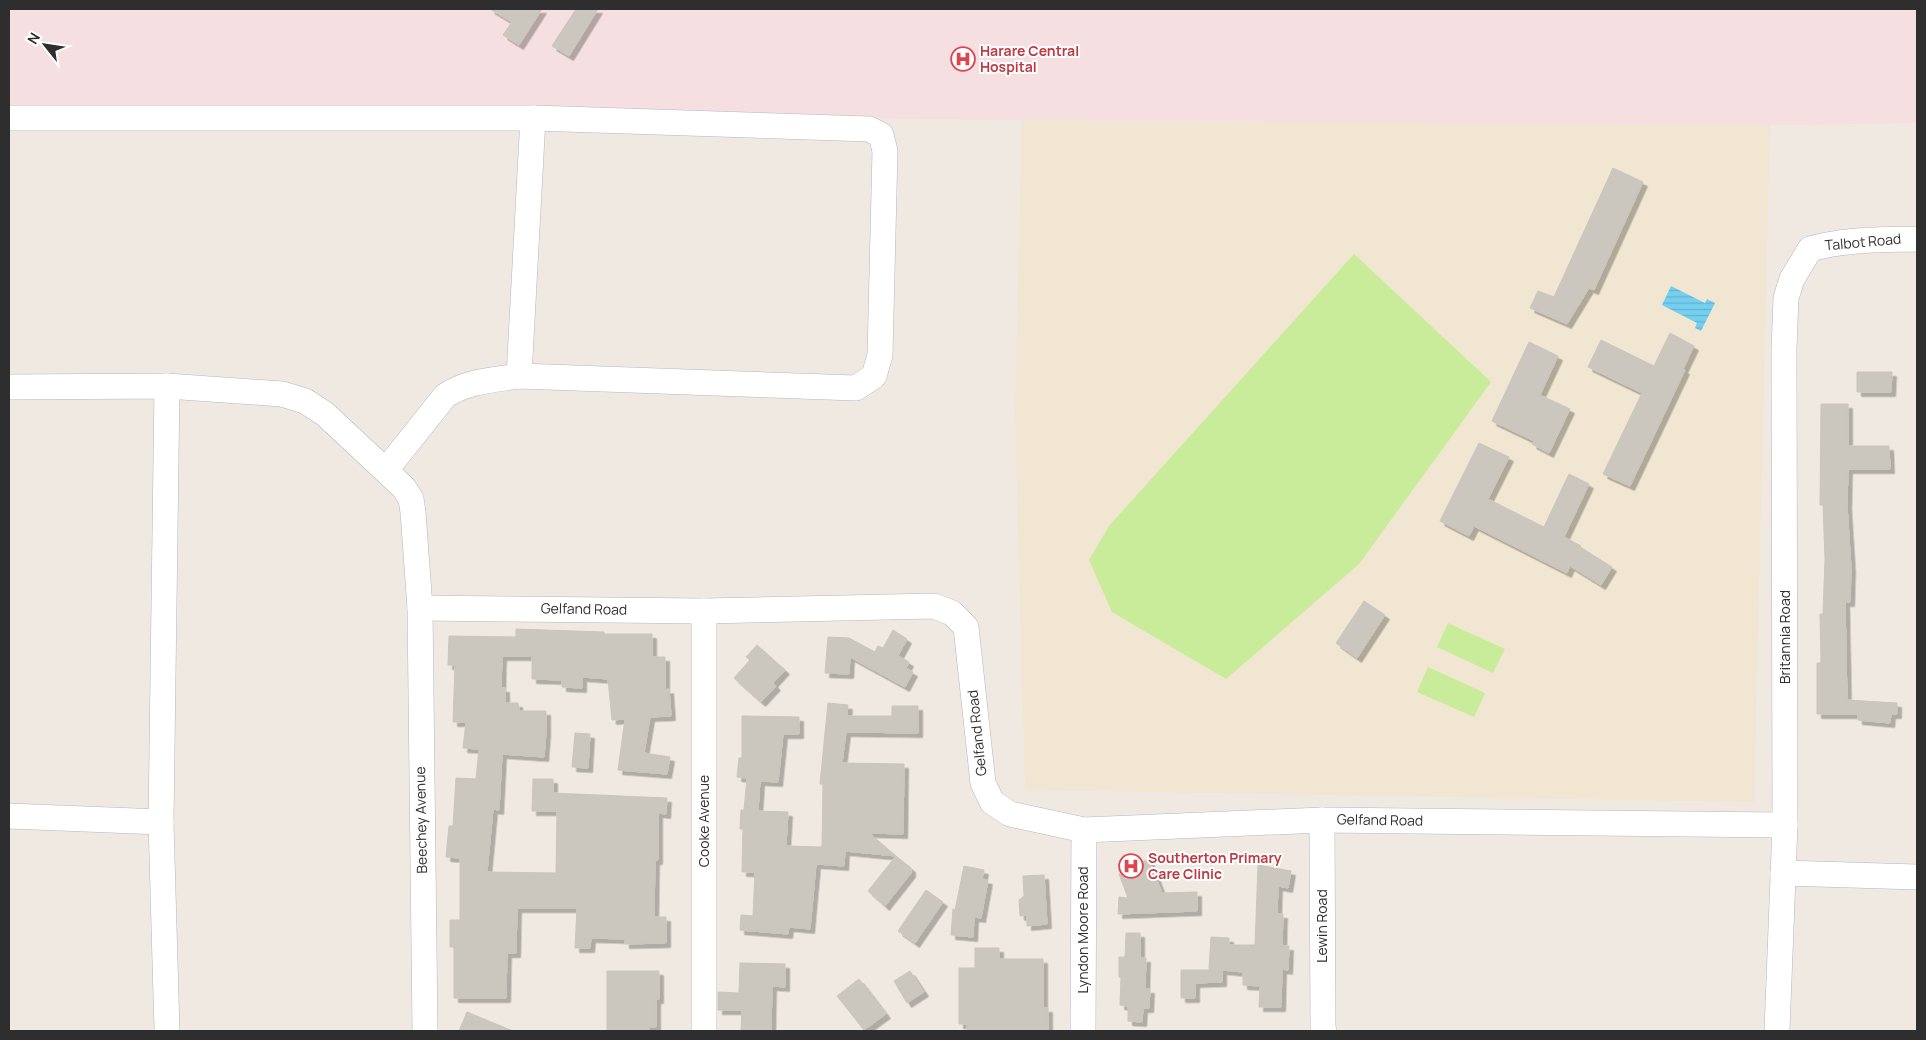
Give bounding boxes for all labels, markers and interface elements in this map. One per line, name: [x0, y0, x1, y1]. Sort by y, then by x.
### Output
north arrow: [20, 20, 70, 70]
text: N: [23, 29, 44, 47]
place label: Harare Central Hospital: [980, 41, 1079, 76]
hospital icon: Harare Central Hospital: [950, 46, 976, 72]
street label: Talbot Road: [1824, 229, 1902, 254]
street label: Britannia Road: [1775, 590, 1794, 684]
street label: Gelfand Road: [541, 598, 627, 619]
street label: Gelfand Road: [963, 689, 990, 777]
street label: Beechey Avenue: [410, 766, 431, 874]
street label: Cooke Avenue: [694, 775, 713, 867]
street label: Gelfand Road: [1337, 809, 1423, 830]
place label: Southerton Primary Care Clinic: [1148, 848, 1282, 883]
hospital icon: Southerton Primary Care Clinic: [1118, 853, 1144, 879]
street label: Lyndon Moore Road: [1073, 866, 1092, 994]
street label: Lewin Road: [1312, 889, 1331, 963]

